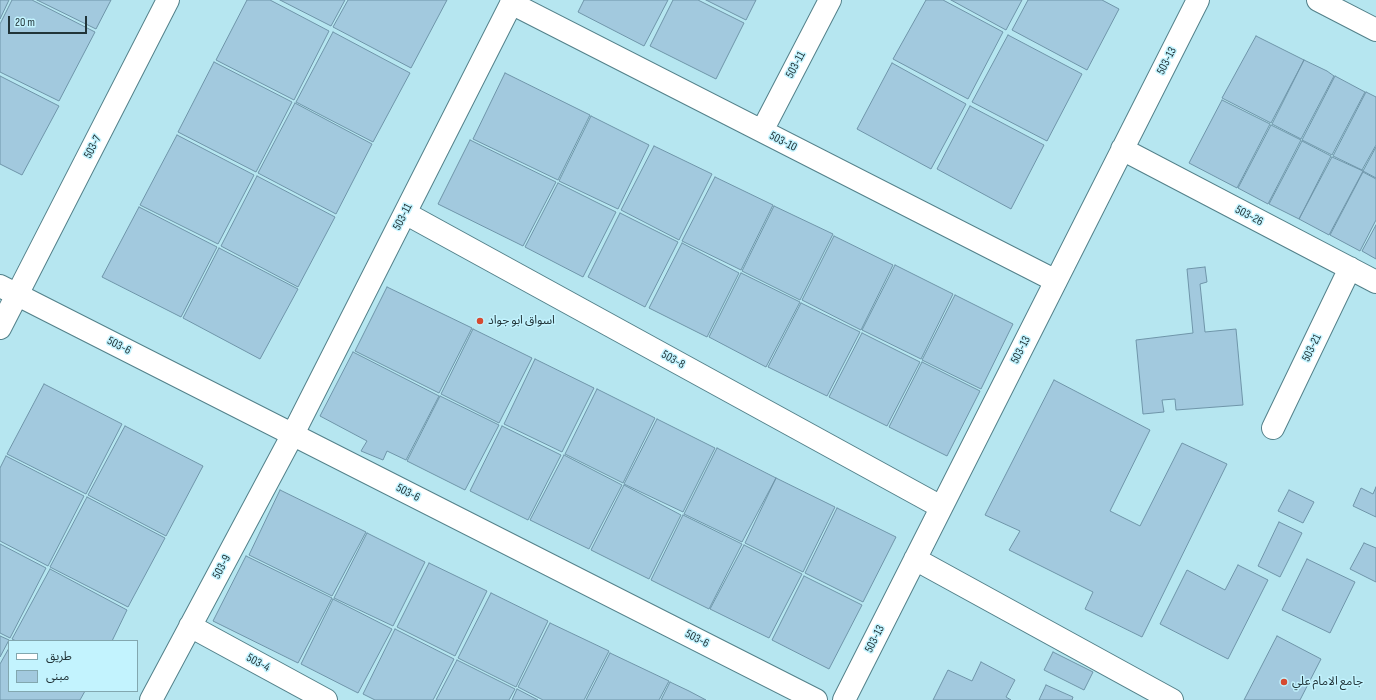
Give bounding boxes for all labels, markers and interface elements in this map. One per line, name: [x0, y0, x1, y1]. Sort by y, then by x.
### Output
scale bar: [10, 8, 89, 34]
text: 20 m: [15, 15, 35, 30]
street label: 503-13: [1154, 45, 1180, 77]
street label: 503-11: [783, 49, 809, 81]
street label: 503-10: [767, 129, 799, 155]
street label: 503-7: [81, 133, 105, 161]
street label: 503-11: [390, 201, 416, 233]
street label: 503-26: [1232, 203, 1266, 229]
place label: اسواق ابو جواد: [488, 314, 555, 328]
marker: اسواق ابو جواد: [475, 316, 485, 326]
street label: 503-21: [1299, 332, 1325, 364]
street label: 503-6: [105, 334, 133, 358]
street label: 503-13: [1008, 334, 1034, 366]
street label: 503-8: [659, 348, 687, 372]
street label: 503-6: [394, 481, 422, 505]
street label: 503-9: [210, 553, 234, 581]
street label: 503-13: [862, 623, 888, 655]
street label: 503-6: [683, 627, 711, 651]
legend: [8, 640, 138, 692]
text: طريق: [46, 649, 72, 664]
street label: 503-4: [244, 651, 272, 675]
text: مبنى: [46, 669, 69, 684]
place label: جامع الامام علي: [1292, 675, 1363, 689]
marker: جامع الامام علي: [1279, 677, 1289, 687]

